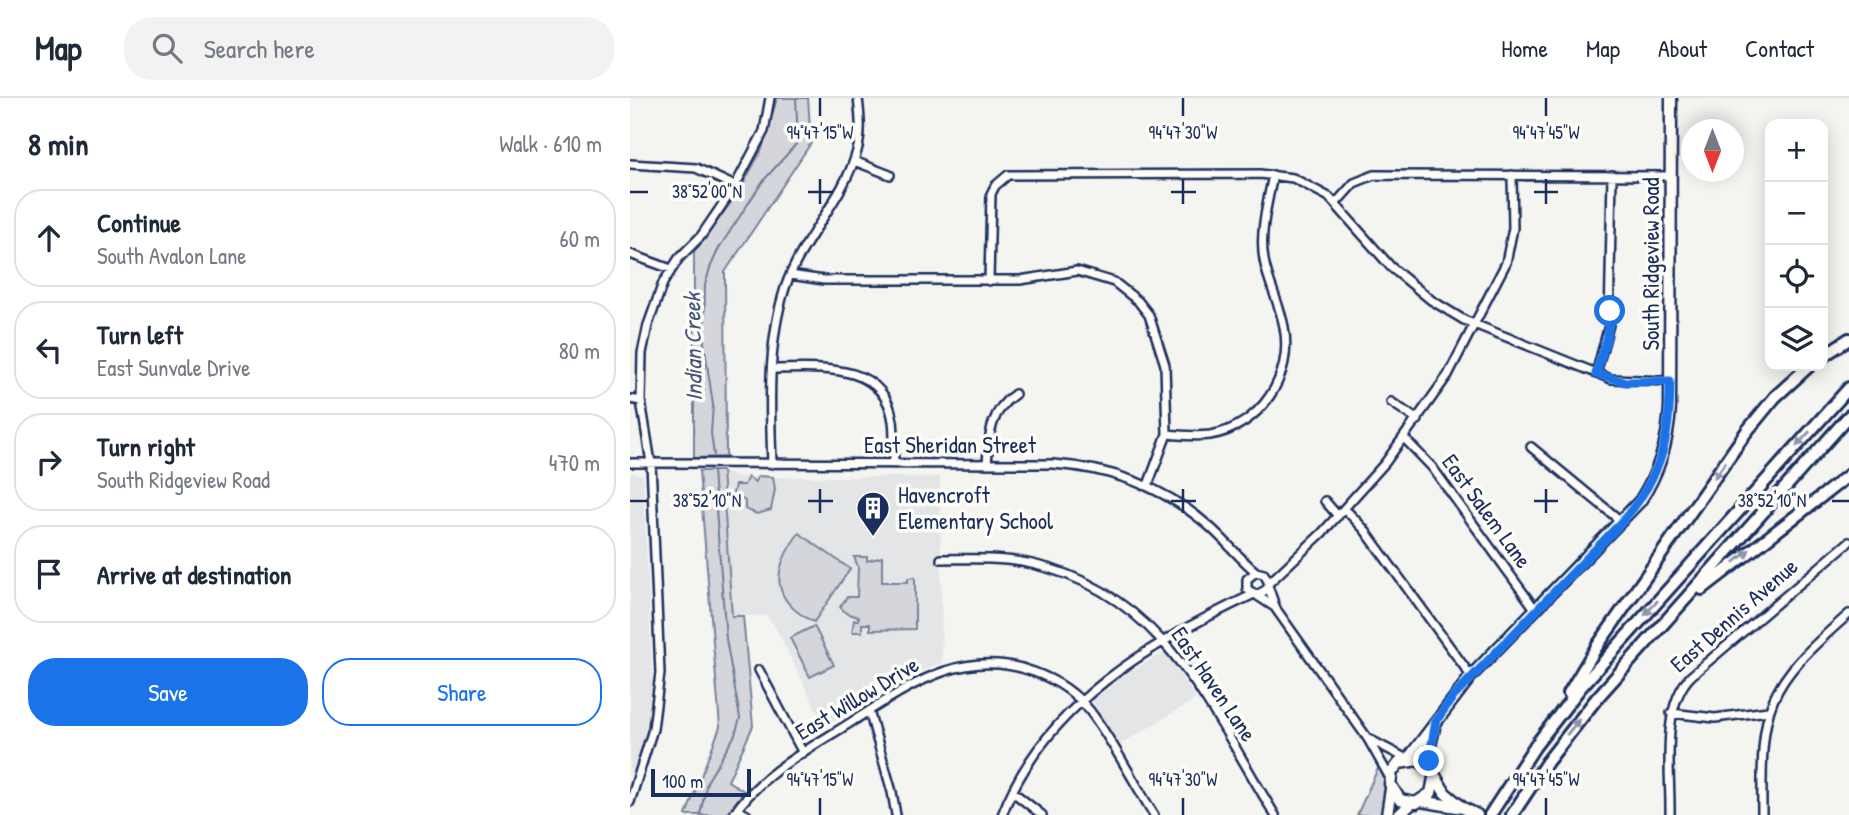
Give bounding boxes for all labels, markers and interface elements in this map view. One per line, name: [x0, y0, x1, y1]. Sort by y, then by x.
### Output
search box: [124, 17, 614, 80]
text: Map: [35, 26, 82, 70]
icon: search: [148, 29, 186, 67]
text: Search here: [204, 31, 315, 66]
text: Home: [1501, 32, 1548, 64]
text: Map: [1586, 32, 1620, 64]
text: About: [1658, 32, 1707, 64]
text: Contact: [1745, 32, 1814, 64]
north arrow: [1681, 119, 1744, 182]
map controls: [1765, 119, 1828, 371]
button: +: [1765, 119, 1828, 182]
text: 94°47'15"W: [787, 120, 853, 145]
text: 94°47'30"W: [1149, 120, 1217, 145]
text: 94°47'45"W: [1512, 120, 1580, 145]
text: 8 min: [28, 124, 89, 164]
text: Walk · 610 m: [499, 128, 602, 159]
street label: South Ridgeview Road: [1635, 177, 1666, 350]
text: 38°52'00"N: [672, 179, 742, 204]
button: −: [1765, 182, 1828, 245]
text: Continue: [97, 205, 181, 240]
icon: ahead: [30, 219, 68, 257]
text: 60 m: [560, 223, 600, 254]
text: South Avalon Lane: [97, 240, 247, 271]
button: locate: [1765, 245, 1828, 308]
water label: Indian Creek: [675, 290, 709, 402]
route start: [1594, 295, 1625, 326]
button: layers: [1765, 308, 1828, 371]
text: Turn left: [97, 317, 183, 352]
icon: left: [30, 331, 68, 369]
text: 80 m: [559, 335, 600, 366]
text: East Sunvale Drive: [97, 352, 250, 383]
text: Turn right: [97, 429, 195, 464]
street label: East Sheridan Street: [864, 429, 1037, 460]
one-way arrow: [1796, 430, 1812, 447]
icon: right: [30, 443, 68, 481]
text: 470 m: [549, 447, 600, 478]
street label: East Salem Lane: [1435, 447, 1539, 574]
one-way arrow: [1713, 461, 1727, 479]
text: South Ridgeview Road: [97, 464, 270, 495]
place label: Havencroft Elementary School: [898, 479, 1054, 536]
text: 38°52'10"N: [673, 488, 741, 513]
text: 38°52'10"N: [1738, 488, 1806, 513]
building icon: Havencroft Elementary School: [854, 489, 892, 538]
one-way arrow: [1733, 548, 1751, 563]
street label: East Dennis Avenue: [1663, 551, 1804, 679]
icon: arrive: [30, 555, 68, 593]
text: Arrive at destination: [97, 557, 292, 592]
one-way arrow: [1643, 599, 1659, 617]
street label: East Haven Lane: [1165, 620, 1264, 747]
street label: East Willow Drive: [789, 648, 924, 747]
button: Save: [28, 658, 308, 726]
button: Share: [322, 658, 602, 726]
one-way arrow: [1565, 719, 1580, 737]
route end: [1413, 745, 1444, 776]
scale bar: [651, 766, 751, 798]
text: 94°47'15"W: [787, 767, 853, 792]
text: 94°47'30"W: [1149, 767, 1217, 792]
text: 94°47'45"W: [1512, 767, 1580, 792]
text: 100 m: [662, 768, 703, 794]

